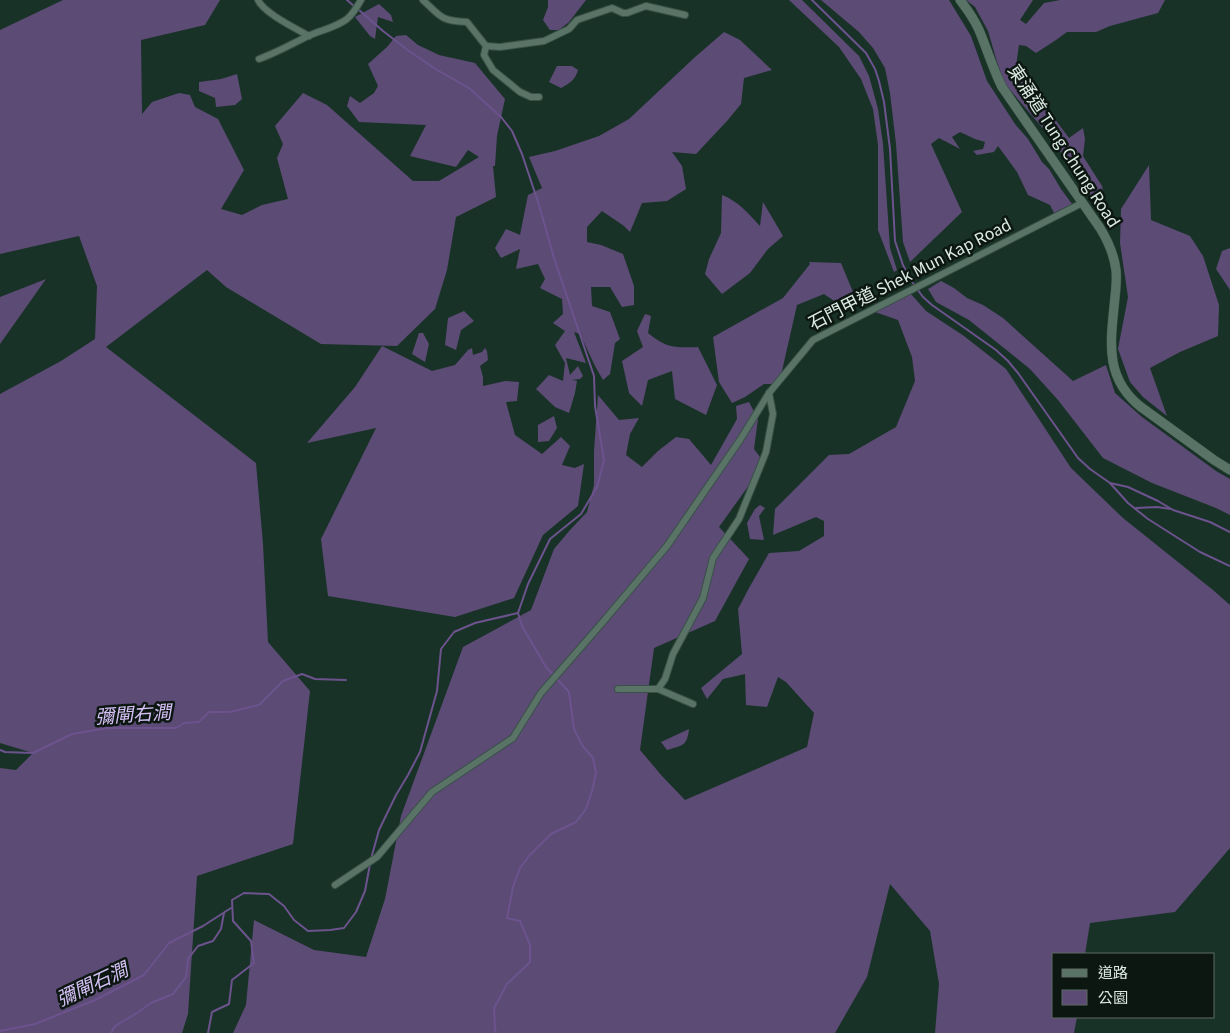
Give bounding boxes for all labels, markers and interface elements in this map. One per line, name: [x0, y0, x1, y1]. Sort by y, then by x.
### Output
street label: 東涌道 Tung Chung Road: [1001, 60, 1126, 233]
street label: 石門甲道 Shek Mun Kap Road: [805, 212, 1016, 337]
water label: 彌閘右澗: [94, 699, 175, 732]
legend: [1052, 953, 1215, 1018]
water label: 彌閘石澗: [52, 956, 135, 1014]
text: 道路: [1098, 963, 1128, 984]
text: 公園: [1098, 988, 1128, 1009]

